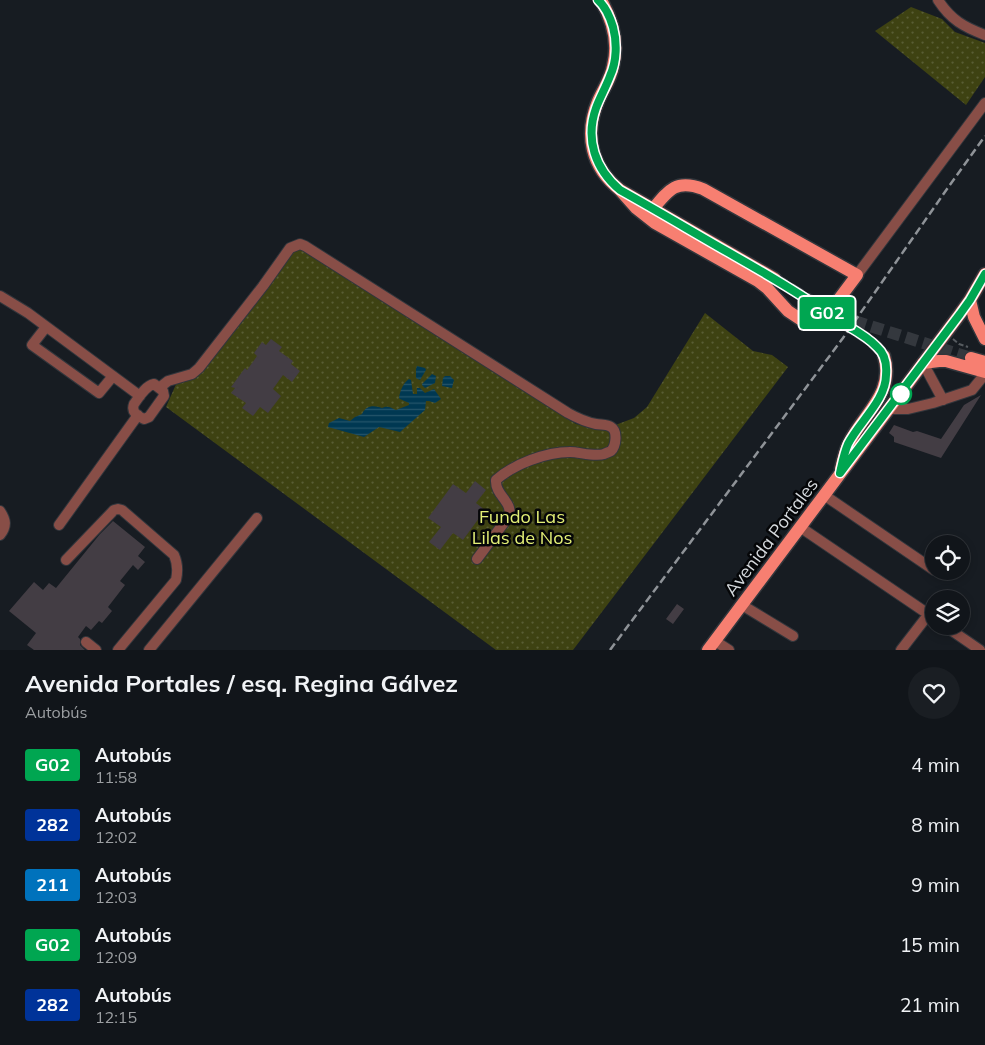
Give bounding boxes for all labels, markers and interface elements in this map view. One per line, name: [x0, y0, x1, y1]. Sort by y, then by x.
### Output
line badge: G02: [798, 297, 856, 329]
text: G02: [810, 301, 844, 324]
unlabelled marker: [890, 383, 912, 405]
street label: Avenida Portales: [719, 473, 823, 601]
park label: Fundo Las Lilas de Nos: [472, 505, 572, 549]
map controls: [925, 535, 970, 635]
button: locate: [925, 535, 970, 580]
button: layers: [925, 590, 970, 635]
button: heart: [908, 667, 960, 719]
text: Avenida Portales / esq. Regina Gálvez: [25, 668, 458, 698]
text: Autobús: [25, 702, 87, 722]
text: Autobús: [95, 743, 172, 767]
text: G02: [35, 753, 70, 776]
text: 4 min: [911, 753, 960, 777]
text: 11:58: [95, 767, 137, 787]
text: Autobús: [95, 803, 172, 827]
text: 282: [36, 813, 69, 836]
text: 8 min: [911, 813, 960, 837]
text: 12:02: [95, 827, 137, 847]
text: Autobús: [95, 863, 172, 887]
text: 211: [36, 873, 69, 896]
text: 9 min: [911, 873, 960, 897]
text: 12:03: [95, 887, 137, 907]
text: Autobús: [95, 923, 172, 947]
text: G02: [35, 933, 70, 956]
text: 15 min: [900, 933, 960, 957]
text: 12:09: [95, 947, 137, 967]
text: Autobús: [95, 983, 172, 1007]
text: 282: [36, 993, 69, 1016]
text: 21 min: [900, 993, 960, 1017]
text: 12:15: [95, 1007, 137, 1027]

